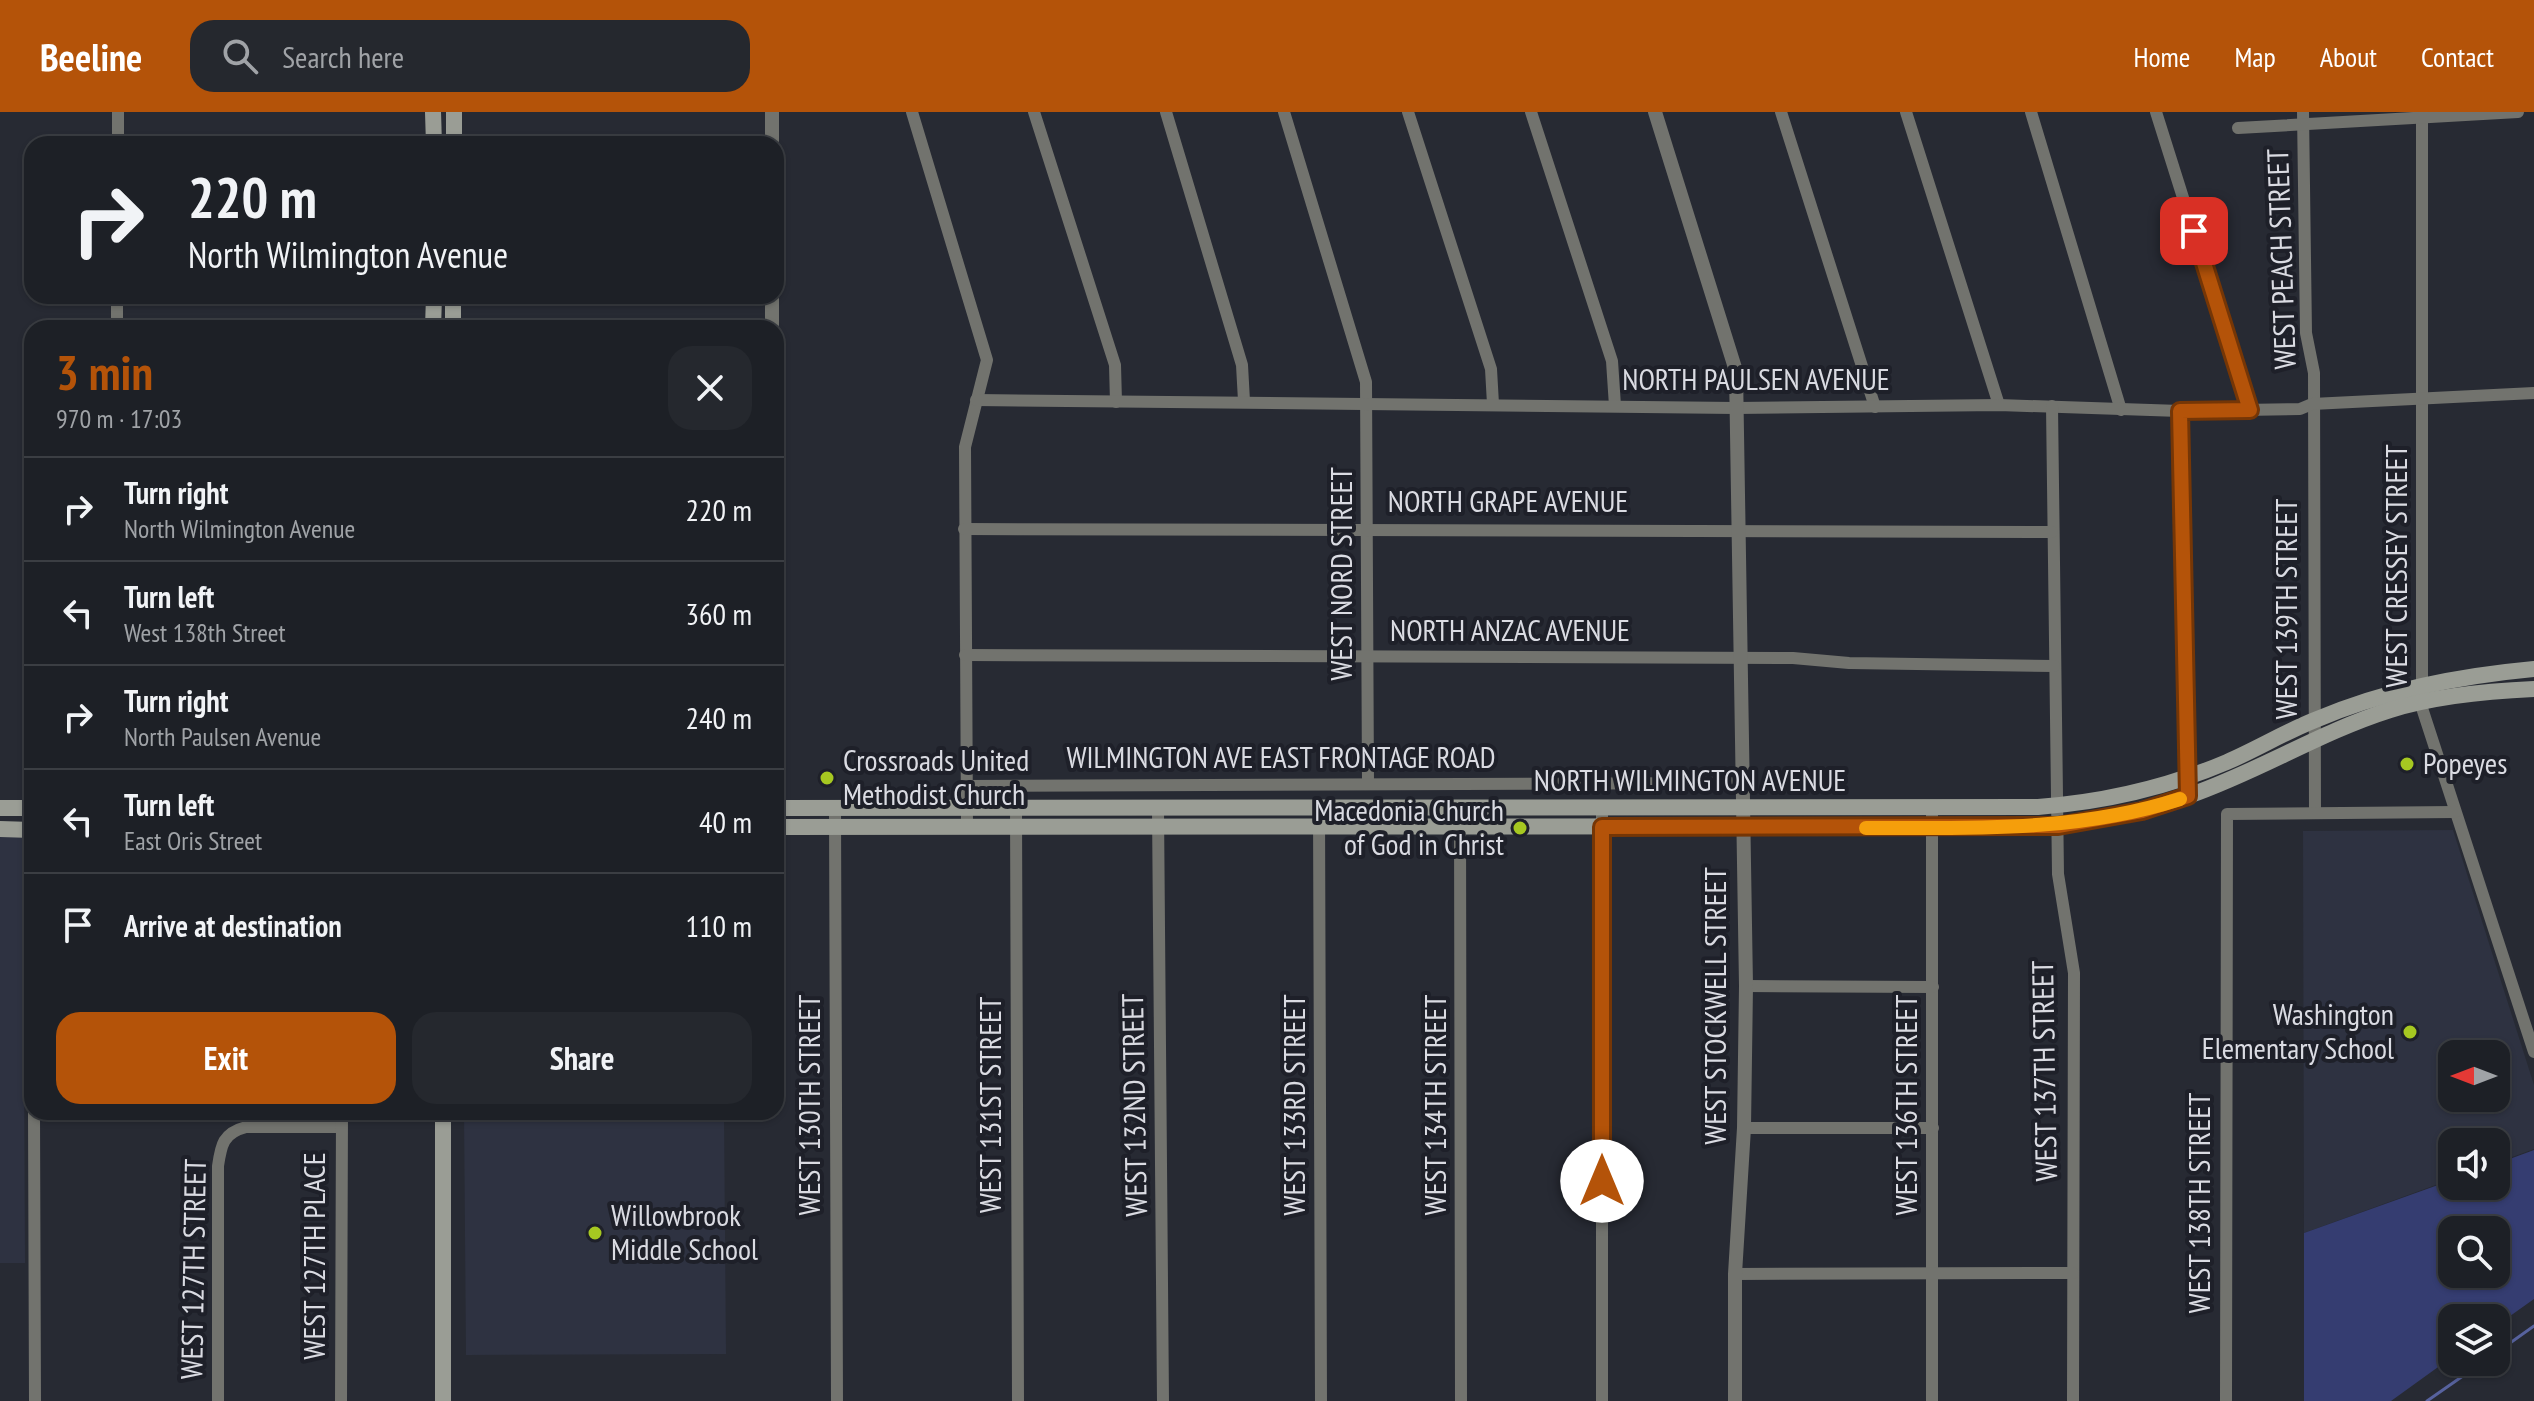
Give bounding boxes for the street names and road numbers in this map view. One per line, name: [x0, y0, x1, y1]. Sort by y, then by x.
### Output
street label: WEST PEACH STREET: [2257, 148, 2304, 370]
street label: NORTH PAULSEN AVENUE: [1622, 359, 1890, 398]
street label: WEST CRESSEY STREET: [2376, 444, 2415, 688]
street label: WEST NORD STREET: [1321, 467, 1360, 681]
street label: NORTH GRAPE AVENUE: [1388, 481, 1628, 520]
street label: WEST 139TH STREET: [2266, 499, 2305, 719]
street label: NORTH ANZAC AVENUE: [1390, 610, 1630, 649]
street label: WILMINGTON AVE EAST FRONTAGE ROAD: [1066, 737, 1496, 776]
street label: NORTH WILMINGTON AVENUE: [1534, 760, 1846, 799]
street label: WEST STOCKWELL STREET: [1695, 867, 1734, 1145]
street label: WEST 137TH STREET: [2022, 960, 2065, 1182]
street label: WEST 132ND STREET: [1112, 993, 1155, 1217]
street label: WEST 133RD STREET: [1274, 994, 1313, 1216]
street label: WEST 130TH STREET: [789, 995, 828, 1215]
street label: WEST 134TH STREET: [1415, 995, 1454, 1215]
street label: WEST 136TH STREET: [1886, 995, 1925, 1215]
street label: WEST 131ST STREET: [970, 997, 1009, 1213]
street label: WEST 138TH STREET: [2179, 1093, 2218, 1313]
street label: WEST 127TH PLACE: [294, 1152, 333, 1360]
street label: WEST 127TH STREET: [171, 1158, 214, 1380]

